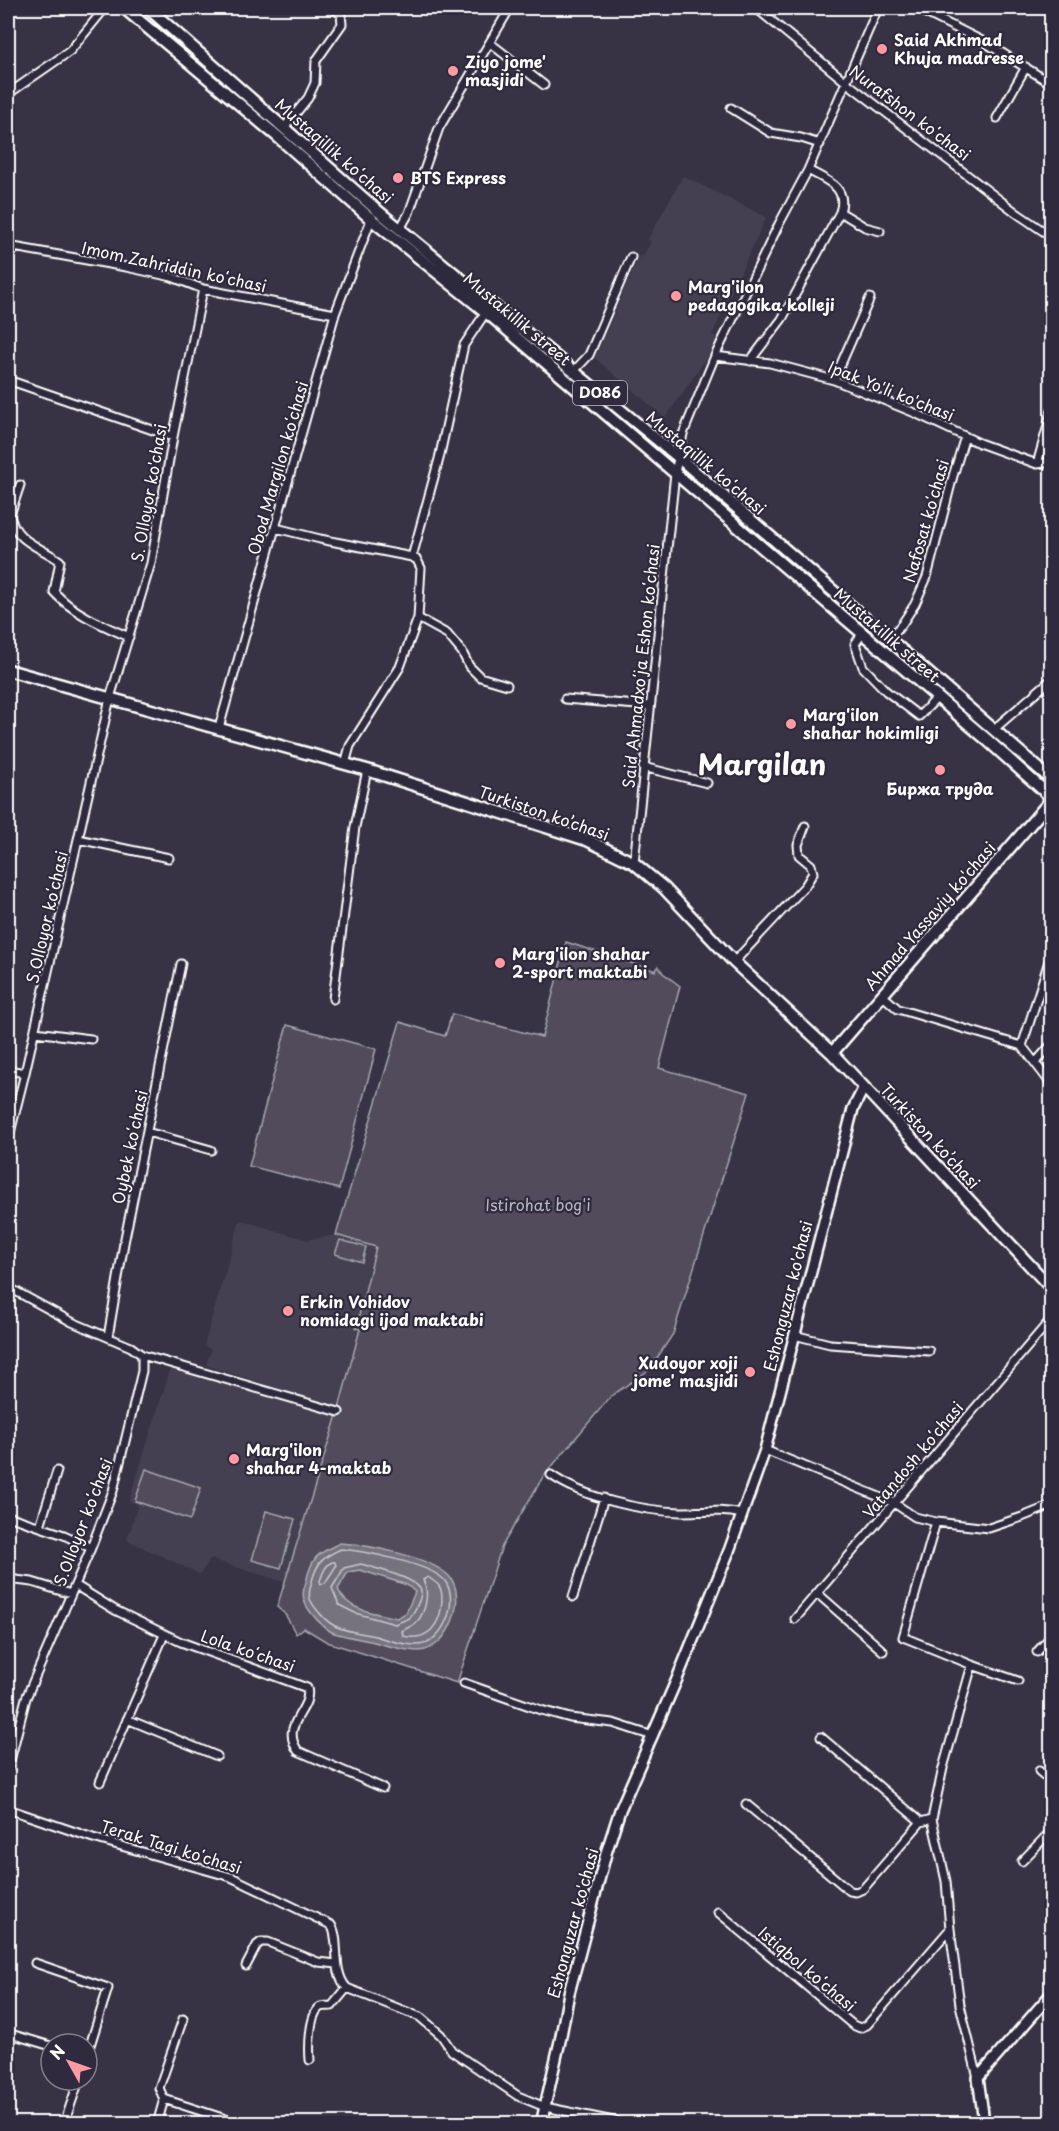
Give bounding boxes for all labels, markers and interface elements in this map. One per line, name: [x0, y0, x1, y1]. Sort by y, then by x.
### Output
place label: Said Akhmad Khuja madresse: [894, 27, 1024, 69]
marker: Said Akhmad Khuja madresse: [875, 42, 889, 56]
place label: Ziyo jome' masjidi: [465, 49, 546, 91]
street label: Nurafshon koʻchasi: [845, 59, 976, 166]
marker: Ziyo jome' masjidi: [446, 64, 460, 78]
street label: Mustaqillik koʻchasi: [270, 92, 399, 209]
place label: BTS Express: [410, 165, 506, 189]
marker: BTS Express: [391, 171, 405, 185]
street label: Imom Zahriddin koʻchasi: [80, 235, 269, 297]
street label: Mustakillik street: [459, 266, 577, 371]
place label: Marg'ilon pedagogika kolleji: [688, 274, 835, 316]
marker: Marg'ilon pedagogika kolleji: [669, 289, 683, 303]
street label: Ipak Yo'li ko'chasi: [825, 354, 958, 426]
street label: Obod Margilon koʻchasi: [241, 378, 313, 557]
road number: D086: [573, 381, 627, 405]
street label: Mustaqillik koʻchasi: [641, 405, 772, 520]
street label: S. Olloyor ko'chasi: [124, 422, 172, 564]
street label: Nafosat koʻchasi: [896, 456, 954, 585]
street label: Said Ahmadxoʻja Eshon koʻchasi: [615, 543, 665, 789]
street label: Mustakillik street: [829, 581, 946, 687]
place label: Marg'ilon shahar hokimligi: [803, 702, 939, 744]
marker: Marg'ilon shahar hokimligi: [784, 717, 798, 731]
district label: Margilan: [698, 742, 826, 785]
marker: Биржа труда: [933, 763, 947, 777]
place label: Биржа труда: [886, 776, 994, 800]
street label: Turkiston ko’chasi: [476, 778, 613, 846]
street label: Ahmad Yassaviy ko'chasi: [858, 836, 1000, 995]
street label: S.Olloyor koʻchasi: [19, 848, 73, 985]
place label: Marg'ilon shahar 2-sport maktabi: [512, 941, 650, 983]
marker: Marg'ilon shahar 2-sport maktabi: [493, 956, 507, 970]
street label: Turkiston ko’chasi: [875, 1077, 986, 1194]
street label: Oybek koʻchasi: [105, 1088, 153, 1206]
park label: Istirohat bog'i: [485, 1192, 591, 1216]
street label: Eshonguzar ko'chasi: [757, 1218, 817, 1374]
place label: Erkin Vohidov nomidagi ijod maktabi: [300, 1289, 484, 1331]
marker: Erkin Vohidov nomidagi ijod maktabi: [281, 1304, 295, 1318]
place label: Xudoyor xoji jome' masjidi: [631, 1350, 738, 1392]
marker: Xudoyor xoji jome' masjidi: [743, 1365, 757, 1379]
street label: Vatandosh koʻchasi: [856, 1396, 968, 1523]
place label: Marg'ilon shahar 4-maktab: [246, 1437, 392, 1479]
marker: Marg'ilon shahar 4-maktab: [227, 1452, 241, 1466]
street label: S.Olloyor koʻchasi: [47, 1454, 117, 1589]
street label: Lola koʻchasi: [198, 1623, 299, 1677]
street label: Terak Tagi koʻchasi: [98, 1813, 245, 1879]
street label: Eshonguzar ko'chasi: [540, 1845, 604, 2001]
street label: Istiqbol koʻchasi: [753, 1920, 862, 2016]
north arrow: [39, 2032, 99, 2092]
text: N: [43, 2039, 70, 2064]

